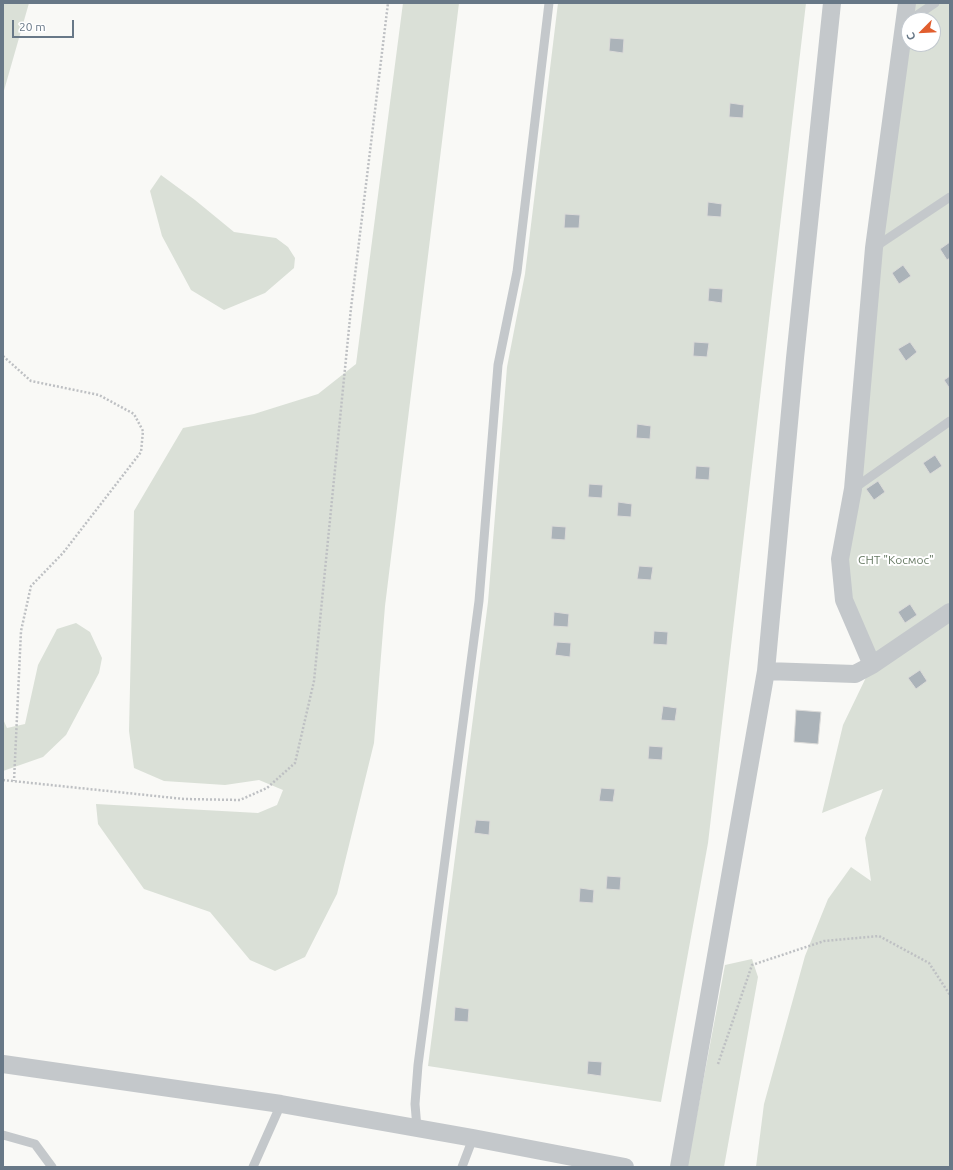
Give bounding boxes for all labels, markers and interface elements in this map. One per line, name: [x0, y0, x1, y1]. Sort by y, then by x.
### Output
scale bar: [14, 12, 76, 38]
north arrow: [901, 12, 941, 52]
text: 20 m: [19, 20, 46, 33]
text: С: [904, 31, 918, 42]
park label: СНТ "Космос": [858, 553, 934, 567]

